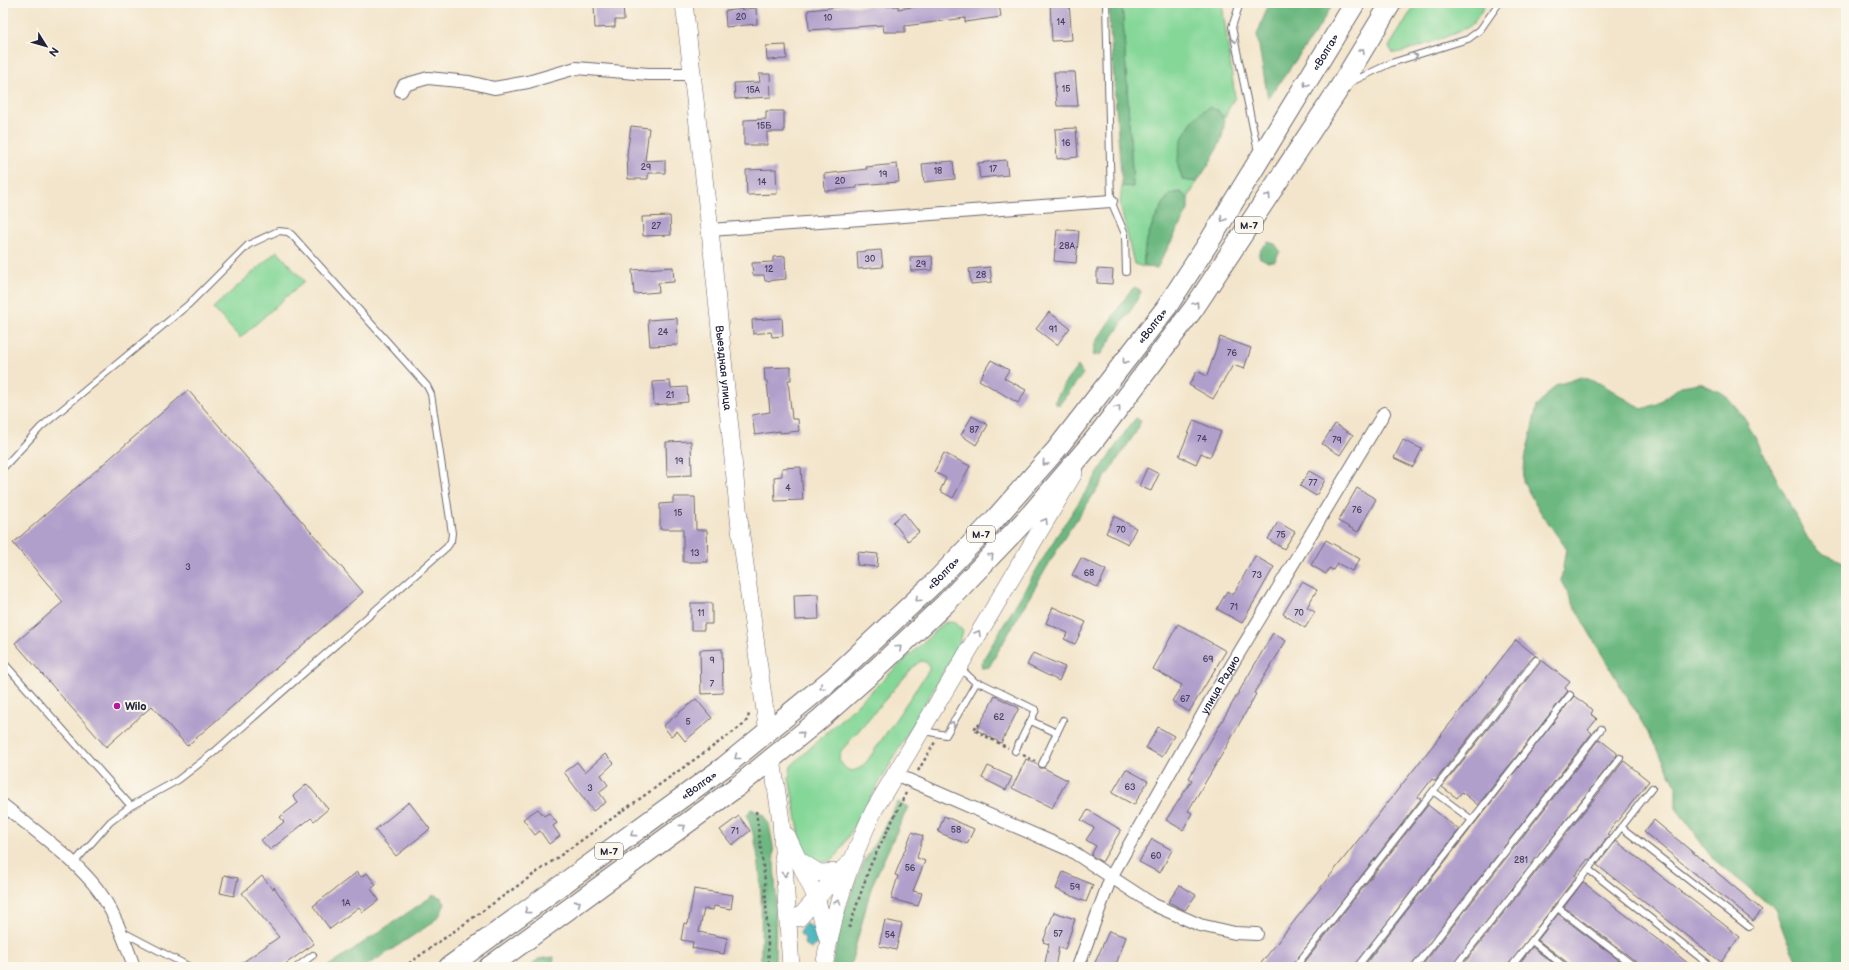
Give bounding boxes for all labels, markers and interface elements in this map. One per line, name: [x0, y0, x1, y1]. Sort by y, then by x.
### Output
house number: 20: [736, 12, 746, 23]
house number: 10: [824, 13, 832, 24]
house number: 14: [1057, 17, 1066, 28]
north arrow: [26, 26, 66, 66]
street label: «Волга»: [1309, 31, 1342, 73]
one-way arrow: [1230, 37, 1239, 44]
text: N: [46, 45, 61, 59]
one-way arrow: [1357, 48, 1365, 55]
one-way arrow: [1411, 52, 1418, 61]
one-way arrow: [1303, 80, 1310, 87]
house number: 15: [1062, 84, 1070, 95]
house number: 15А: [746, 85, 761, 96]
house number: 15Б: [757, 121, 772, 132]
house number: 16: [1062, 138, 1071, 149]
house number: 29: [641, 162, 651, 173]
house number: 17: [989, 164, 998, 175]
house number: 18: [934, 166, 942, 177]
house number: 19: [879, 169, 887, 180]
house number: 20: [835, 176, 845, 187]
house number: 14: [758, 177, 767, 188]
one-way arrow: [1263, 193, 1271, 200]
one-way arrow: [1221, 215, 1228, 222]
road number: М-7: [1235, 217, 1263, 233]
house number: 27: [651, 221, 661, 232]
house number: 28А: [1059, 241, 1076, 252]
house number: 30: [865, 254, 875, 265]
house number: 29: [916, 259, 926, 270]
house number: 12: [765, 264, 774, 275]
house number: 28: [976, 270, 986, 281]
one-way arrow: [1191, 301, 1199, 308]
street label: «Волга»: [1135, 306, 1170, 346]
house number: 91: [1049, 324, 1057, 335]
street label: Выездная улица: [713, 325, 734, 411]
house number: 24: [658, 327, 669, 338]
house number: 76: [1227, 348, 1237, 359]
one-way arrow: [1123, 356, 1130, 363]
house number: 21: [666, 390, 674, 401]
one-way arrow: [1113, 405, 1120, 412]
house number: 87: [969, 425, 979, 436]
house number: 74: [1197, 434, 1207, 445]
house number: 79: [1332, 435, 1342, 446]
house number: 19: [675, 456, 683, 467]
one-way arrow: [1042, 458, 1049, 466]
house number: 77: [1309, 478, 1318, 489]
house number: 4: [785, 483, 791, 494]
house number: 76: [1352, 505, 1362, 516]
house number: 15: [674, 508, 682, 519]
one-way arrow: [1041, 518, 1048, 525]
house number: 70: [1116, 525, 1126, 536]
road number: М-7: [967, 526, 995, 542]
house number: 75: [1276, 530, 1286, 541]
house number: 13: [690, 548, 700, 559]
one-way arrow: [986, 553, 994, 561]
street label: «Волга»: [925, 554, 963, 593]
house number: 3: [185, 562, 191, 573]
house number: 68: [1084, 568, 1094, 579]
house number: 73: [1252, 570, 1262, 581]
one-way arrow: [915, 594, 923, 602]
house number: 71: [1230, 602, 1238, 613]
house number: 11: [698, 608, 704, 619]
house number: 70: [1294, 608, 1304, 619]
one-way arrow: [974, 630, 981, 637]
one-way arrow: [894, 645, 902, 652]
street label: улица Радио: [1198, 653, 1243, 716]
house number: 69: [1203, 654, 1213, 665]
house number: 9: [709, 655, 715, 666]
house number: 7: [710, 679, 715, 690]
one-way arrow: [820, 683, 827, 690]
house number: 67: [1180, 694, 1191, 705]
place label: Wilo: [125, 700, 147, 713]
marker: Wilo: [112, 701, 122, 711]
house number: 62: [994, 712, 1005, 723]
house number: 5: [685, 717, 691, 728]
one-way arrow: [948, 721, 955, 728]
one-way arrow: [797, 732, 805, 739]
one-way arrow: [735, 752, 742, 759]
street label: «Волга»: [679, 768, 720, 803]
house number: 63: [1124, 782, 1136, 793]
house number: 3: [587, 783, 593, 794]
one-way arrow: [678, 825, 685, 832]
house number: 58: [951, 825, 961, 836]
house number: 71: [731, 826, 739, 837]
one-way arrow: [630, 829, 637, 836]
road number: М-7: [595, 843, 623, 859]
house number: 60: [1151, 851, 1161, 862]
house number: 281: [1514, 855, 1528, 866]
house number: 56: [905, 863, 916, 874]
one-way arrow: [781, 871, 789, 877]
house number: 59: [1070, 882, 1080, 893]
house number: 1А: [342, 898, 351, 909]
one-way arrow: [833, 898, 842, 905]
one-way arrow: [573, 901, 580, 908]
one-way arrow: [525, 906, 532, 913]
house number: 57: [1053, 929, 1063, 940]
house number: 54: [885, 930, 896, 941]

